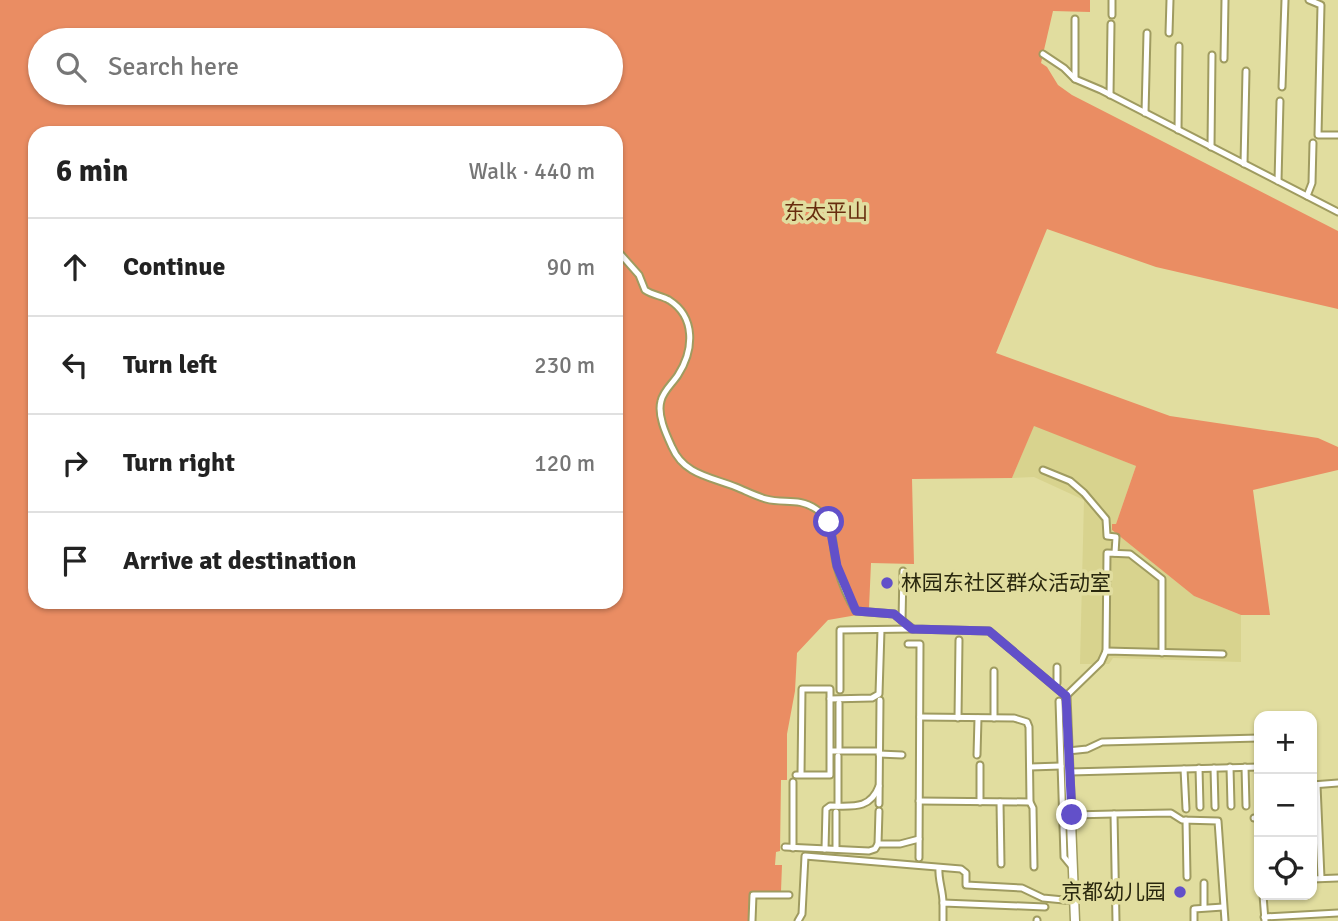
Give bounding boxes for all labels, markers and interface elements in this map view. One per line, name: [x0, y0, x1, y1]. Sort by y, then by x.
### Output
search box: [28, 28, 623, 105]
icon: search: [52, 48, 90, 86]
text: Search here: [108, 51, 239, 83]
text: 6 min: [56, 153, 128, 190]
text: Walk · 440 m: [469, 157, 595, 186]
park label: 东太平山: [784, 199, 868, 225]
icon: ahead: [56, 248, 94, 286]
text: Continue: [123, 251, 225, 283]
text: 90 m: [547, 253, 595, 282]
icon: left: [56, 346, 94, 384]
text: Turn left: [123, 349, 217, 381]
text: 230 m: [534, 351, 595, 380]
icon: right: [56, 444, 94, 482]
text: Turn right: [123, 447, 235, 479]
text: 120 m: [534, 449, 595, 478]
route start: [813, 506, 844, 537]
icon: arrive: [56, 542, 94, 580]
text: Arrive at destination: [123, 545, 356, 577]
place label: 林园东社区群众活动室: [901, 570, 1111, 596]
marker: 林园东社区群众活动室: [879, 575, 895, 591]
map controls: [1254, 711, 1317, 900]
button: +: [1254, 711, 1317, 774]
button: −: [1254, 774, 1317, 837]
route end: [1056, 799, 1087, 830]
button: locate: [1254, 837, 1317, 900]
place label: 京都幼儿园: [1061, 879, 1166, 905]
marker: 京都幼儿园: [1172, 884, 1188, 900]

